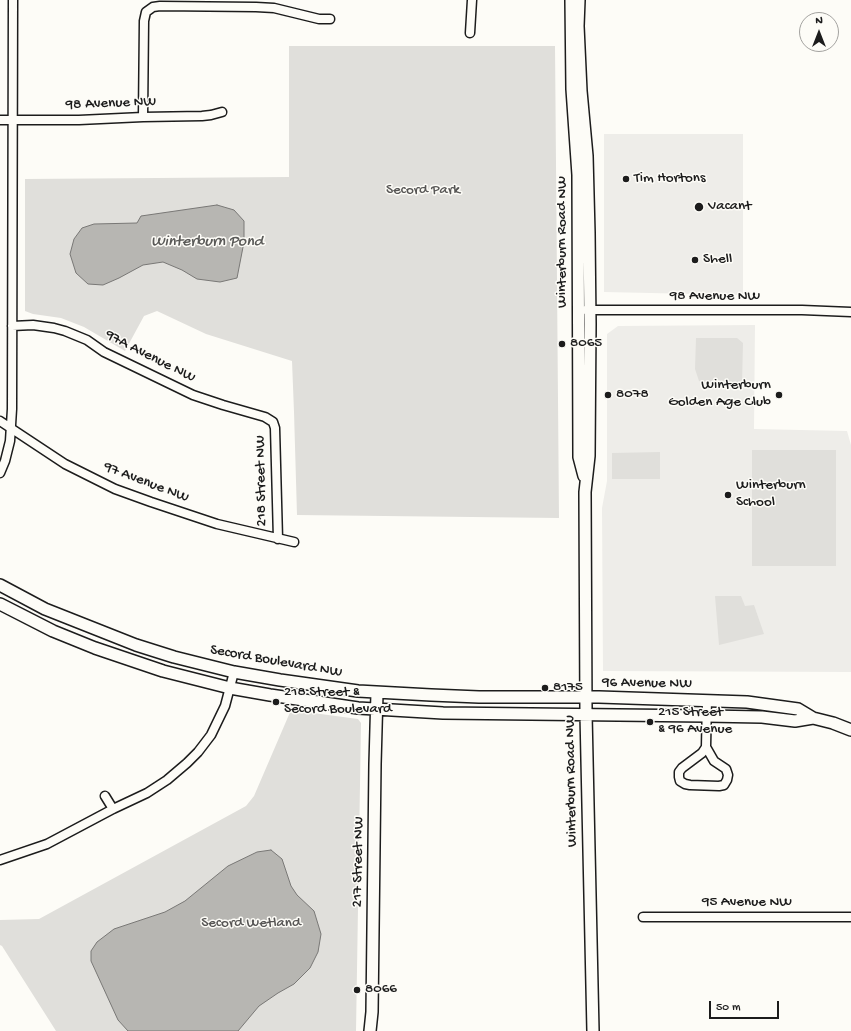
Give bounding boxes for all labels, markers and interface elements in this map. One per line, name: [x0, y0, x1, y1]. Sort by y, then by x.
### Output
north arrow: [799, 12, 839, 52]
text: N: [815, 15, 823, 27]
street label: 98 Avenue NW: [65, 93, 157, 115]
place label: Tim Hortons: [634, 170, 705, 188]
marker: Tim Hortons: [621, 174, 631, 184]
street label: Winterburn Road NW: [554, 176, 572, 308]
park label: Secord Park: [386, 182, 460, 200]
place label: Vacant: [708, 198, 751, 216]
marker: Vacant: [693, 201, 705, 213]
water label: Winterburn Pond: [151, 233, 263, 253]
place label: Shell: [703, 251, 732, 269]
marker: Shell: [690, 255, 700, 265]
street label: 98 Avenue NW: [670, 288, 760, 306]
street label: 97A Avenue NW: [102, 327, 198, 387]
place label: 8065: [570, 335, 602, 353]
marker: 8065: [557, 339, 567, 349]
place label: Winterburn Golden Age Club: [668, 377, 771, 412]
place label: 8078: [616, 386, 649, 404]
marker: 8078: [603, 390, 613, 400]
marker: Winterburn Golden Age Club: [774, 390, 784, 400]
street label: 218 Street NW: [252, 435, 272, 527]
street label: 97 Avenue NW: [101, 458, 191, 508]
place label: Winterburn School: [736, 477, 806, 512]
marker: Winterburn School: [723, 490, 733, 500]
street label: Secord Boulevard NW: [209, 642, 343, 682]
street label: 96 Avenue NW: [602, 674, 692, 694]
place label: 8175: [553, 679, 583, 697]
marker: 8175: [540, 683, 550, 693]
place label: 218 Street & Secord Boulevard: [284, 684, 392, 719]
marker: 218 Street & Secord Boulevard: [271, 697, 281, 707]
place label: 215 Street & 96 Avenue: [658, 704, 732, 739]
street label: Winterburn Road NW: [562, 715, 582, 847]
marker: 215 Street & 96 Avenue: [645, 717, 655, 727]
street label: 217 Street NW: [349, 816, 369, 908]
street label: 95 Avenue NW: [702, 894, 792, 912]
park label: Secord Wetland: [201, 915, 301, 933]
place label: 8066: [365, 981, 397, 999]
marker: 8066: [352, 985, 362, 995]
scale bar: [711, 993, 781, 1019]
text: 50 m: [716, 1001, 741, 1015]

